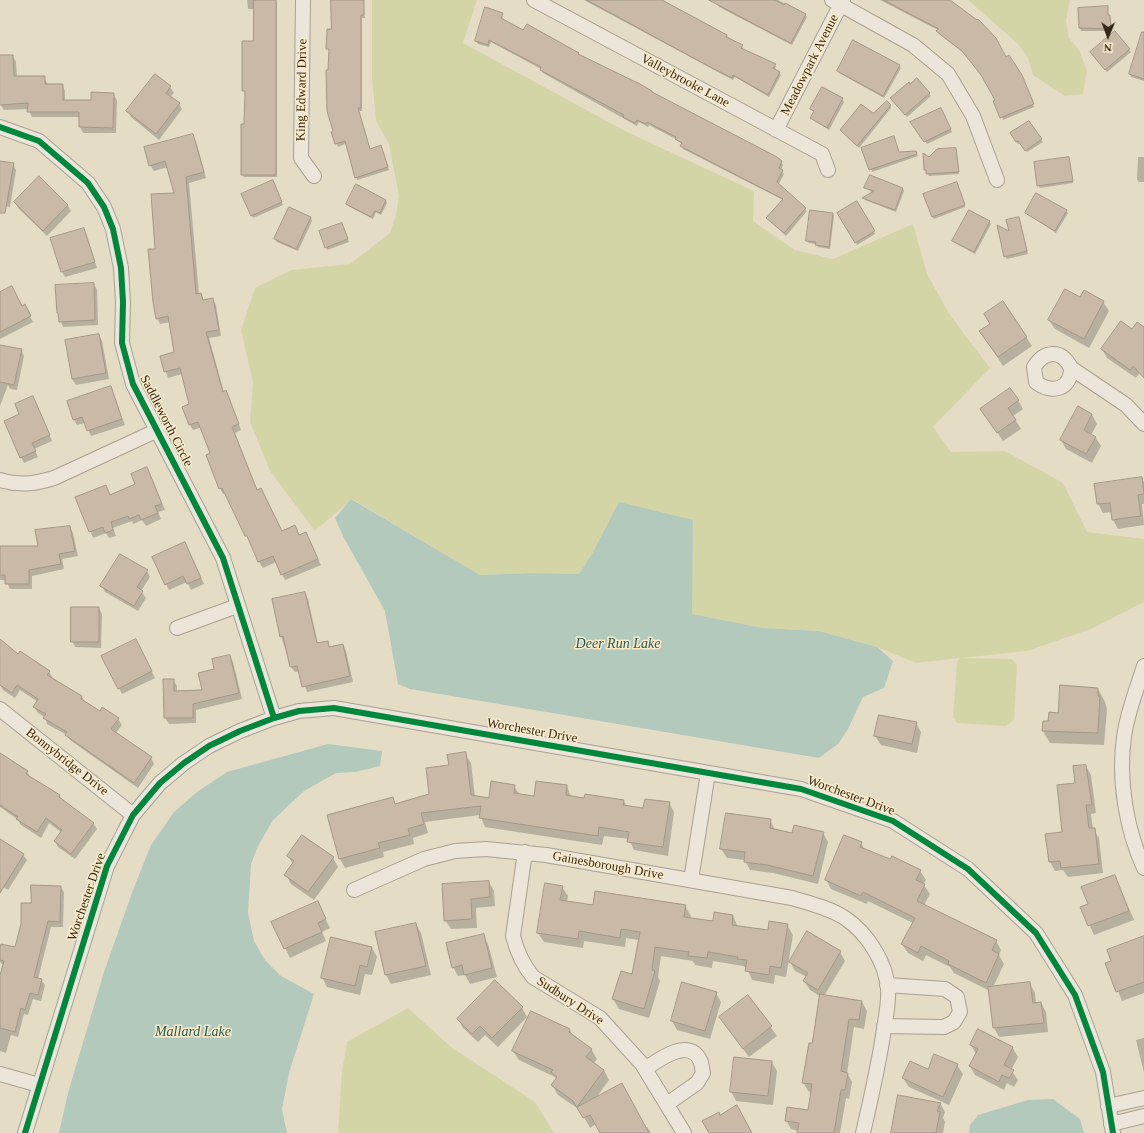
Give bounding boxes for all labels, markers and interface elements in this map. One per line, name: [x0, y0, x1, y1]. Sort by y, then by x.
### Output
street label: Meadowpark Avenue: [778, 12, 842, 118]
north arrow: [1088, 16, 1128, 56]
street label: King Edward Drive: [293, 39, 311, 141]
text: N: [1104, 42, 1112, 54]
street label: Valleybrooke Lane: [638, 51, 732, 111]
street label: Saddleworth Circle: [136, 373, 196, 469]
water label: Deer Run Lake: [576, 636, 660, 652]
street label: Worchester Drive: [485, 715, 579, 747]
street label: Bonnybridge Drive: [23, 725, 111, 799]
street label: Worchester Drive: [805, 773, 897, 819]
street label: Gainesborough Drive: [551, 849, 665, 883]
street label: Worchester Drive: [65, 851, 109, 943]
street label: Sudbury Drive: [534, 974, 606, 1028]
water label: Mallard Lake: [155, 1024, 231, 1040]

